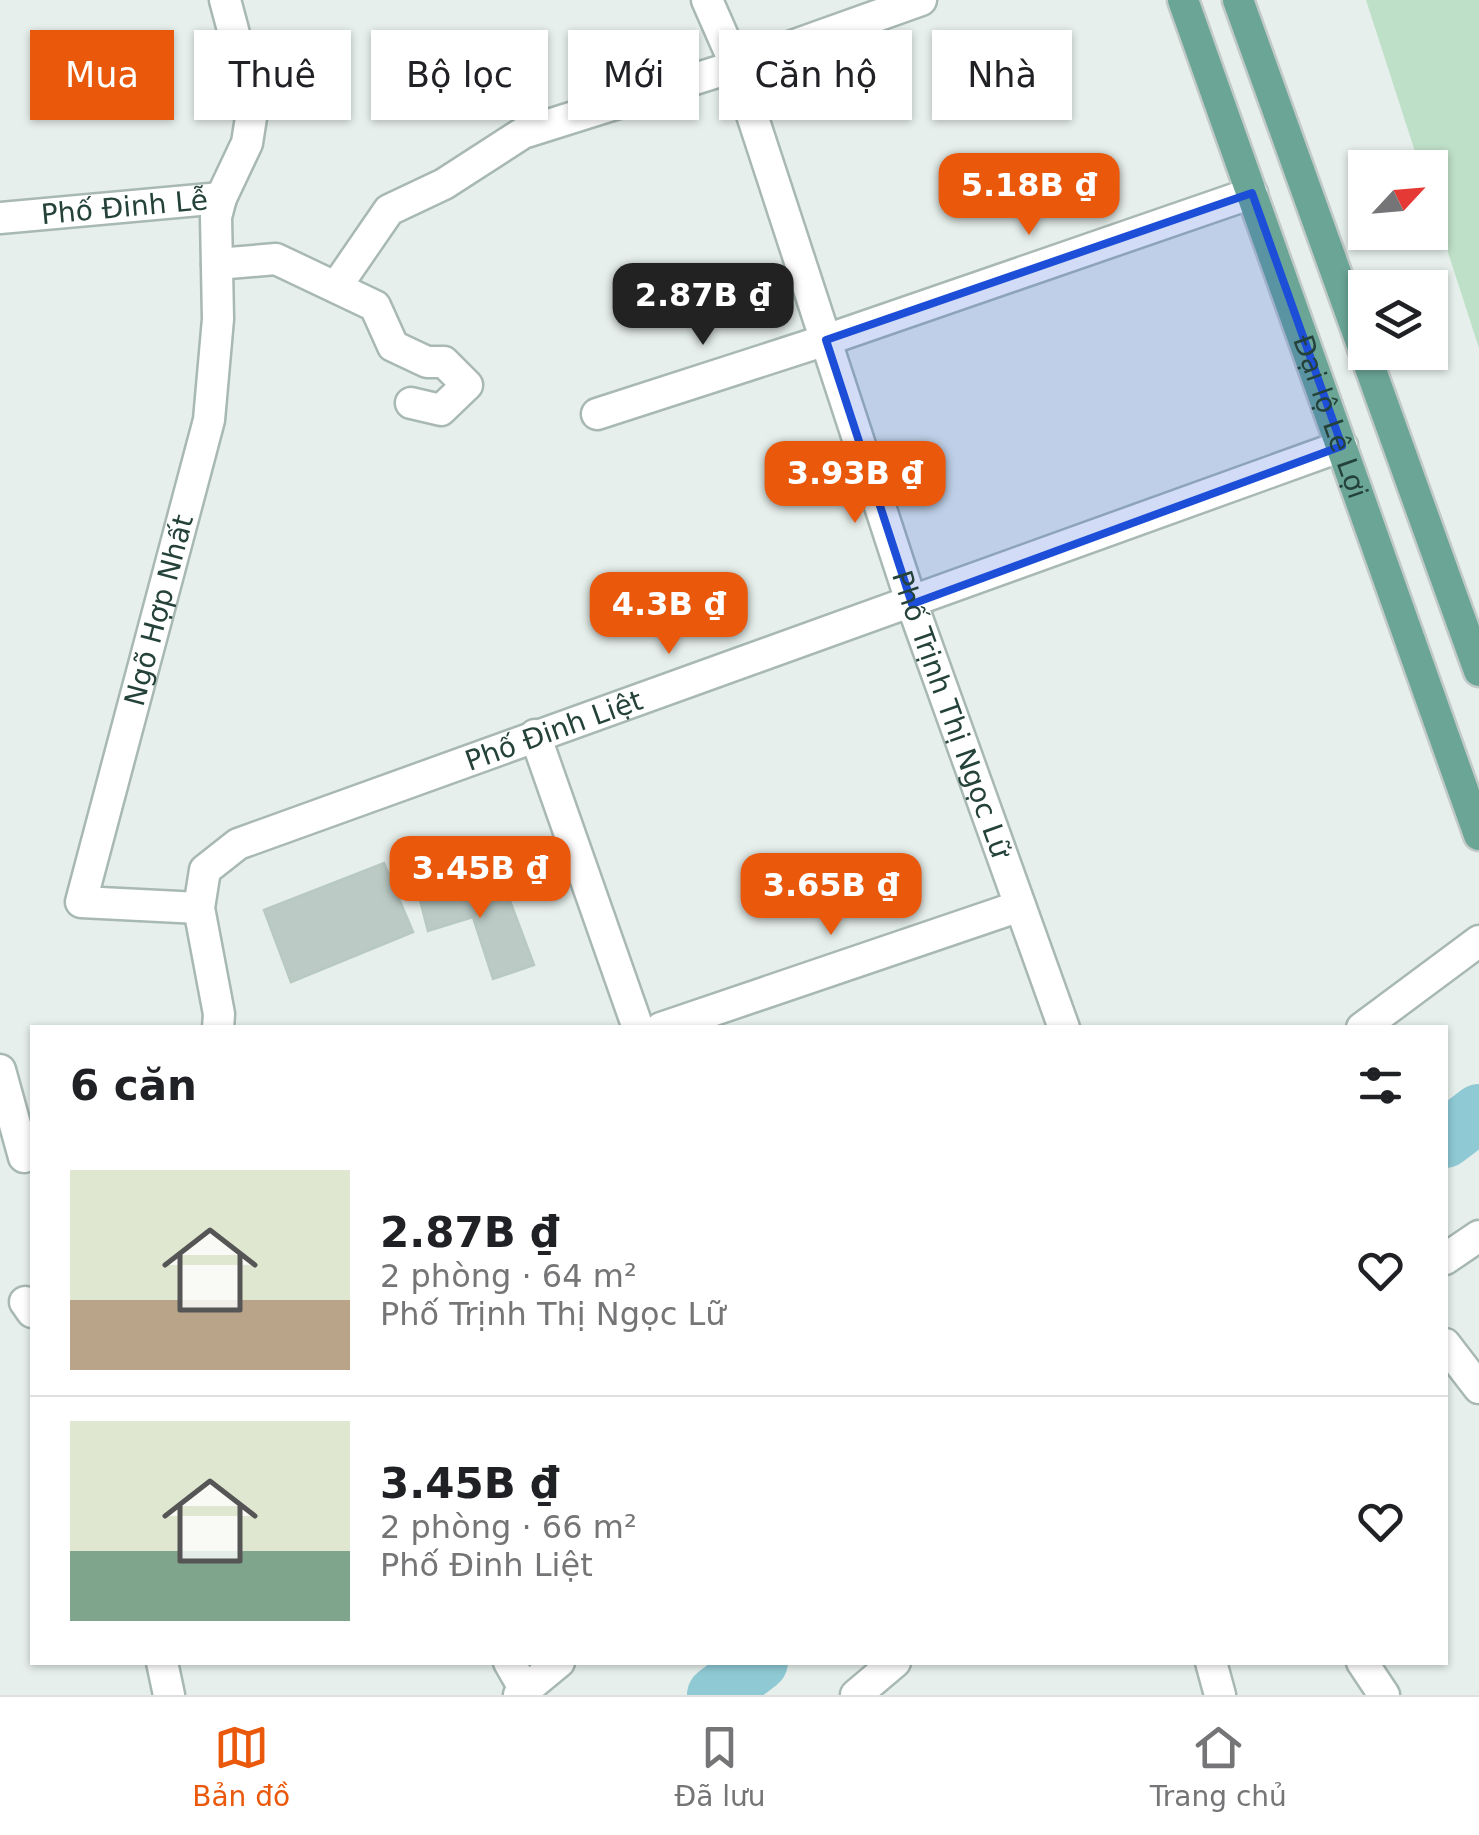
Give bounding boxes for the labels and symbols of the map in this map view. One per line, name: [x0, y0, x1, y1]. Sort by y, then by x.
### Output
north arrow: [1348, 150, 1448, 250]
pin: 5.18B ₫: [937, 153, 1121, 238]
street label: Phố Đinh Lễ: [40, 183, 209, 231]
pin: 2.87B ₫: [611, 263, 795, 348]
street label: Đại lộ Lê Lợi: [1286, 331, 1374, 503]
pin: 3.93B ₫: [763, 441, 947, 526]
street label: Ngõ Hợp Nhất: [118, 511, 200, 710]
street label: Phố Trịnh Thị Ngọc Lữ: [885, 566, 1018, 863]
pin: 4.3B ₫: [588, 572, 750, 657]
street label: Phố Đinh Liệt: [461, 684, 647, 778]
pin: 3.45B ₫: [388, 836, 572, 921]
pin: 3.65B ₫: [739, 853, 923, 938]

